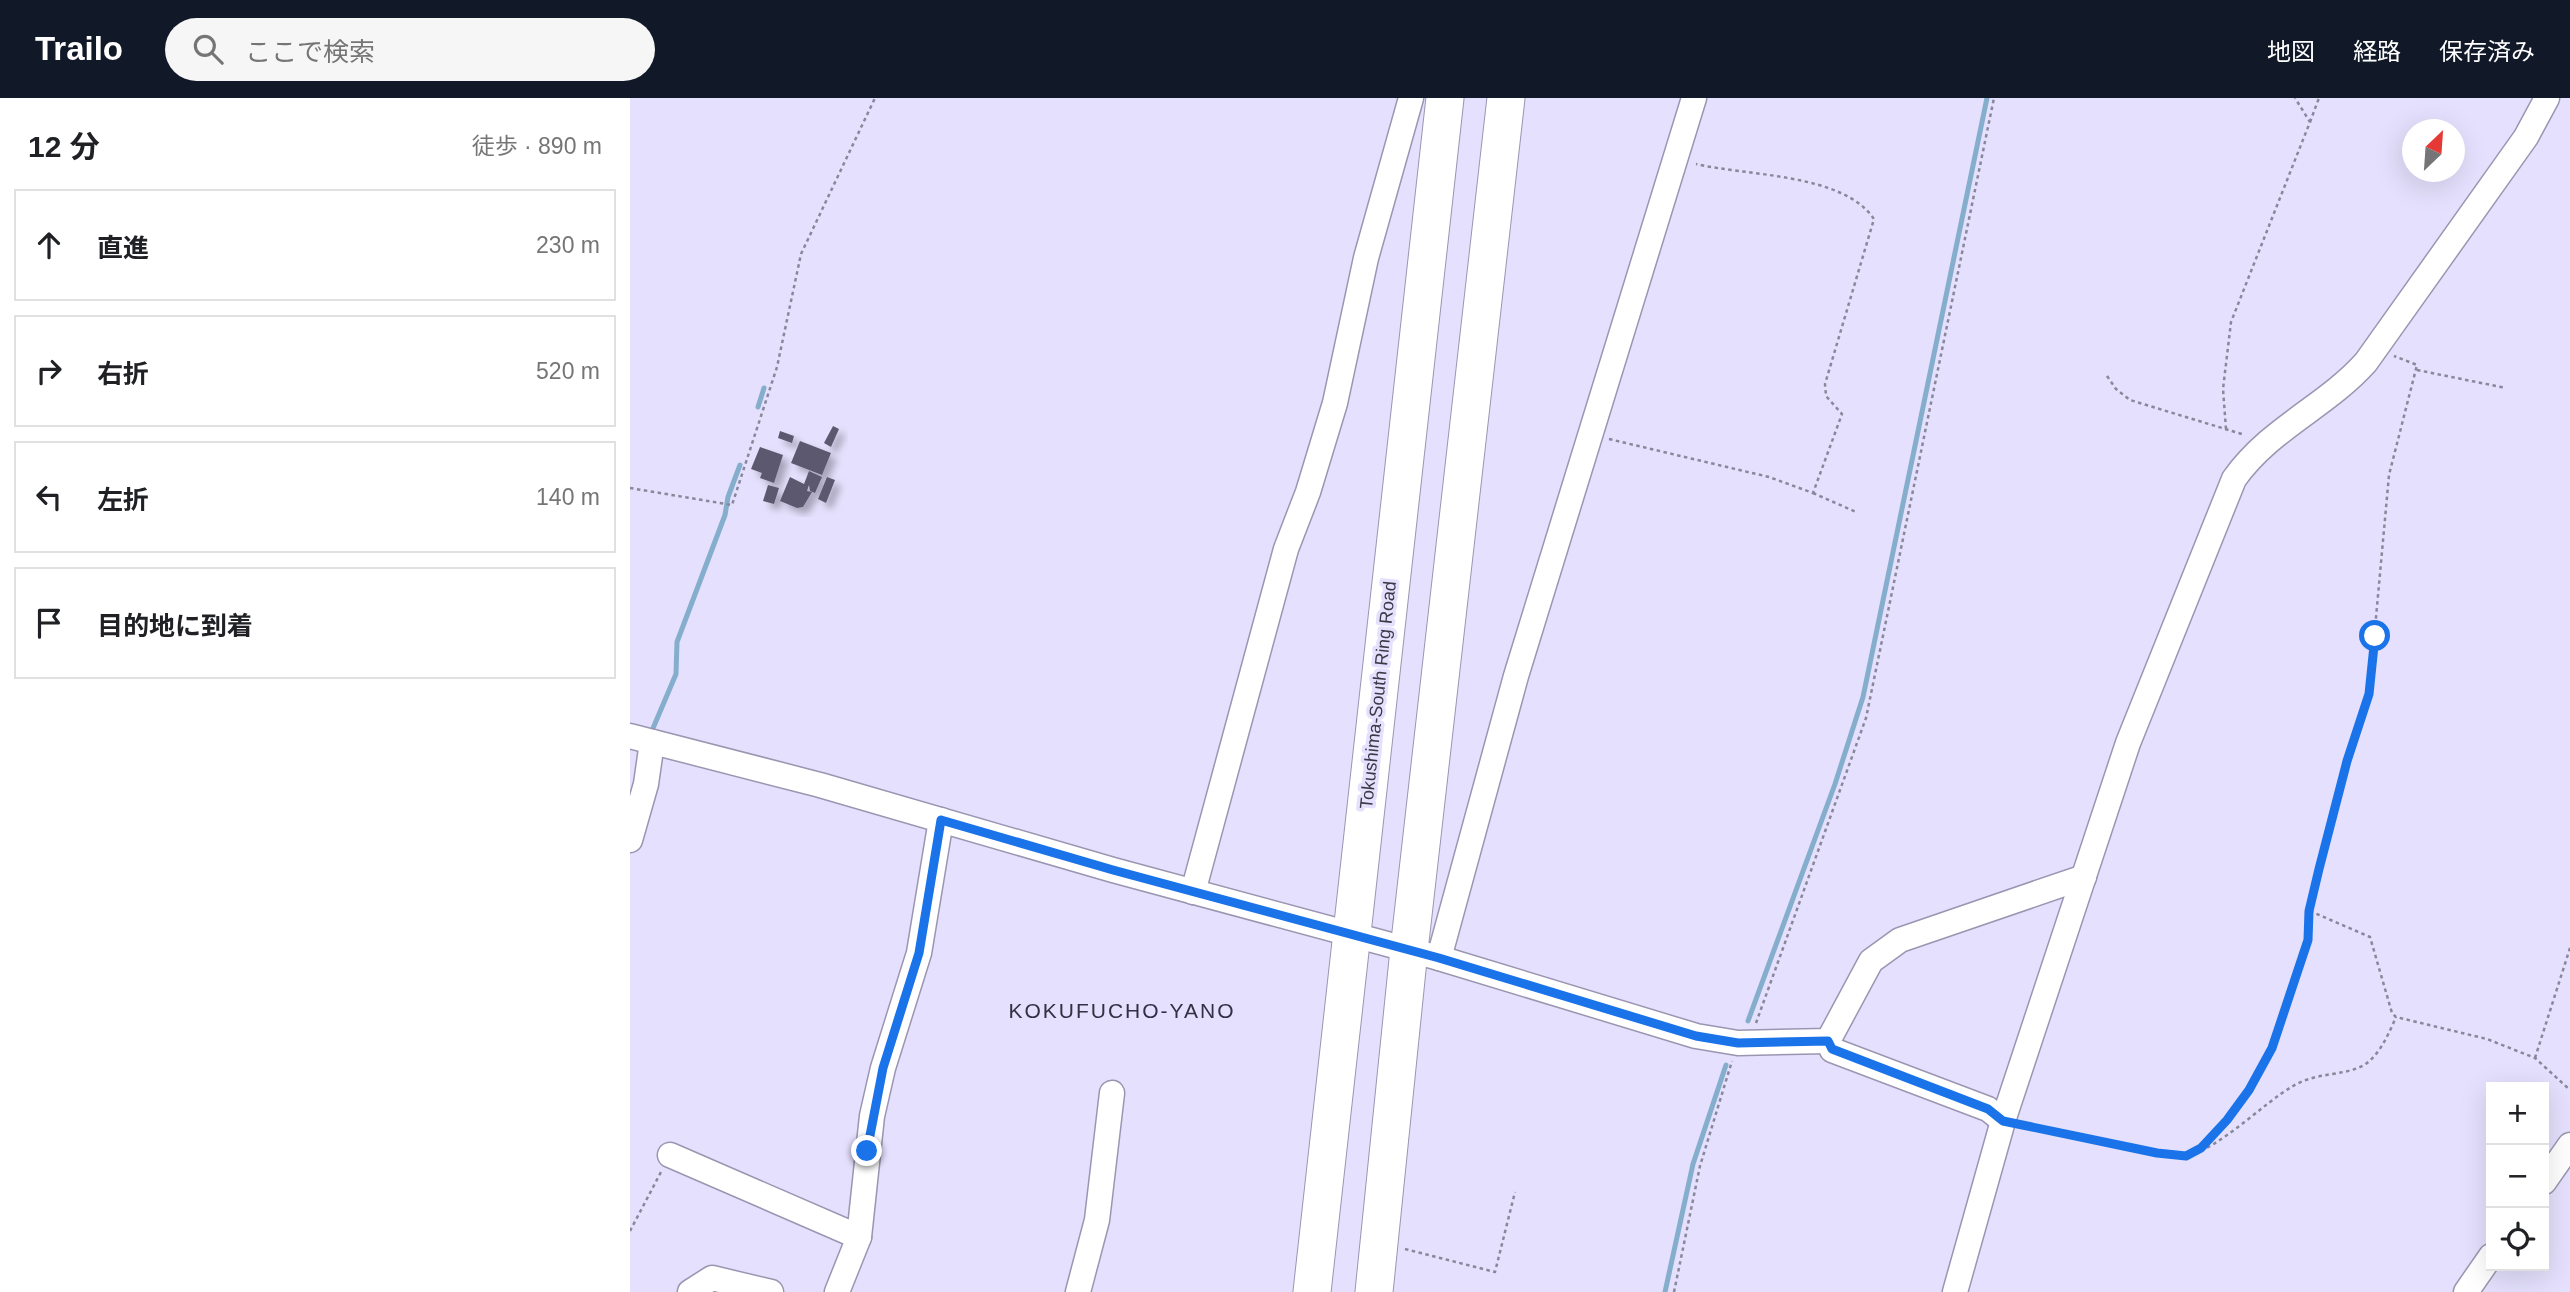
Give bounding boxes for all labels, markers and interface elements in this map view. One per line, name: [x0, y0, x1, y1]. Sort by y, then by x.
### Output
search box: [165, 18, 655, 81]
text: Trailo: [35, 30, 123, 67]
icon: search: [189, 30, 227, 68]
text: ここで検索: [245, 37, 375, 67]
text: 地図: [2267, 38, 2315, 65]
text: 経路: [2353, 38, 2401, 65]
text: 保存済み: [2439, 38, 2535, 65]
north arrow: [2402, 119, 2465, 182]
text: 12 分: [28, 130, 100, 163]
text: 徒歩 · 890 m: [472, 133, 602, 159]
icon: ahead: [30, 226, 68, 264]
text: 230 m: [536, 232, 600, 258]
text: 直進: [97, 233, 149, 263]
icon: right: [30, 352, 68, 390]
text: 520 m: [536, 358, 600, 384]
text: 右折: [97, 359, 149, 389]
icon: left: [30, 478, 68, 516]
text: 140 m: [536, 484, 600, 510]
text: 左折: [97, 485, 149, 515]
street label: Tokushima-South Ring Road: [1356, 580, 1400, 810]
icon: arrive: [30, 604, 68, 642]
text: 目的地に到着: [97, 611, 253, 641]
route start: [2359, 620, 2390, 651]
district label: KOKUFUCHO-YANO: [1008, 999, 1236, 1022]
map controls: [2486, 1082, 2549, 1271]
button: +: [2486, 1082, 2549, 1145]
route end: [851, 1135, 882, 1166]
button: −: [2486, 1145, 2549, 1208]
button: locate: [2486, 1208, 2549, 1271]

